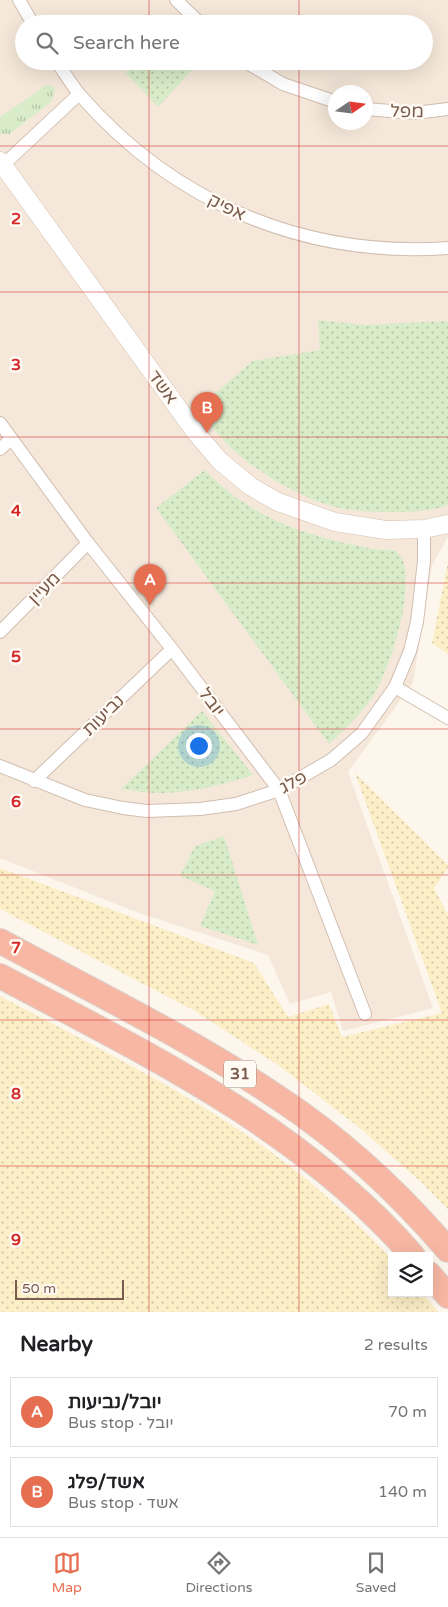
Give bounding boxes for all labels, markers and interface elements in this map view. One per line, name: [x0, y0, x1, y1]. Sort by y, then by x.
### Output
search box: [15, 15, 433, 70]
icon: search: [33, 29, 61, 57]
text: Search here: [73, 32, 180, 54]
north arrow: [328, 85, 373, 130]
street label: מפל: [390, 100, 424, 122]
street label: אפיק: [205, 188, 249, 226]
text: 2: [11, 209, 21, 229]
text: 3: [11, 355, 21, 375]
street label: אשד: [143, 366, 183, 408]
pin: B: [191, 392, 223, 433]
text: 4: [11, 501, 21, 521]
pin: A: [134, 564, 166, 605]
street label: מעיין: [23, 567, 65, 609]
text: 5: [11, 647, 21, 667]
street label: יובל: [194, 683, 230, 721]
street label: נביעות: [77, 690, 129, 740]
your location: [186, 733, 212, 759]
street label: פלג: [275, 766, 311, 798]
text: 6: [11, 792, 21, 812]
text: 7: [11, 938, 21, 958]
road number: 31: [224, 1060, 256, 1088]
text: 8: [11, 1084, 21, 1104]
text: 9: [11, 1230, 21, 1250]
map controls: [388, 1252, 433, 1297]
button: layers: [388, 1252, 433, 1297]
scale bar: [15, 1277, 124, 1300]
text: 50 m: [22, 1280, 56, 1297]
text: Nearby: [20, 1332, 93, 1357]
text: 2 results: [364, 1335, 428, 1355]
text: יובל/נביעות: [68, 1391, 162, 1413]
text: A: [31, 1402, 43, 1422]
text: 70 m: [388, 1402, 427, 1422]
text: Bus stop · יובל: [68, 1413, 174, 1433]
text: אשד/פלג: [68, 1471, 145, 1493]
text: B: [31, 1482, 43, 1502]
text: 140 m: [378, 1482, 427, 1502]
text: Bus stop · אשד: [68, 1493, 179, 1513]
tab: Map: [52, 1549, 82, 1596]
tab: Directions: [185, 1549, 252, 1596]
tab: Saved: [356, 1549, 396, 1596]

